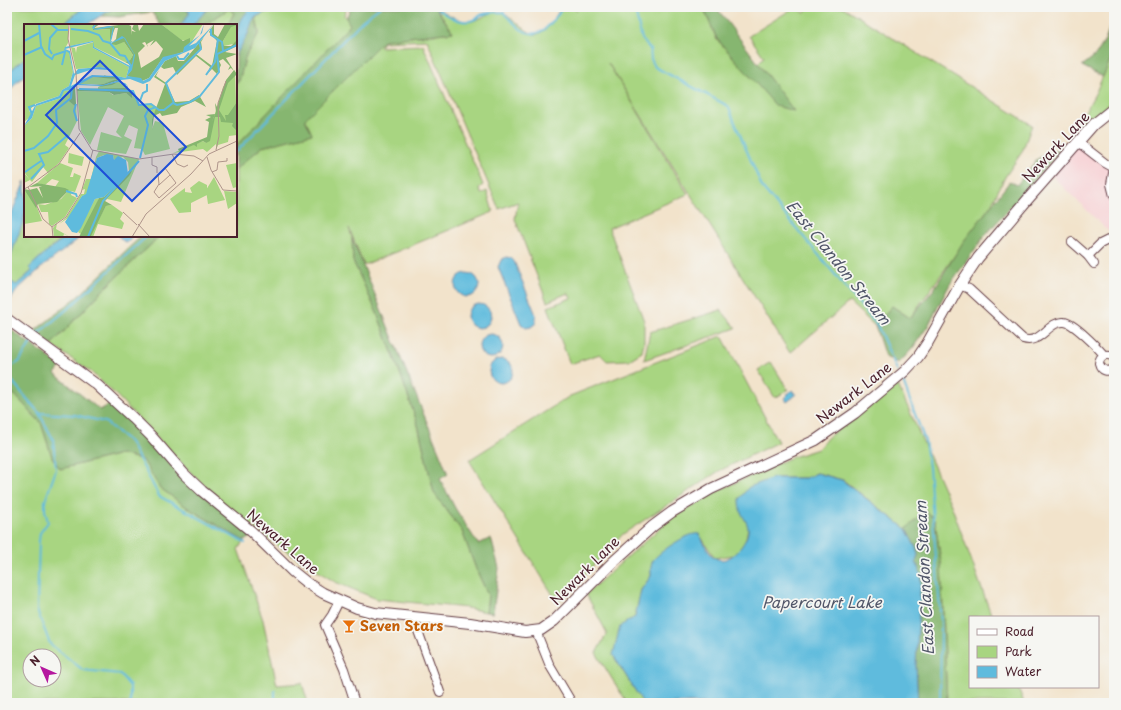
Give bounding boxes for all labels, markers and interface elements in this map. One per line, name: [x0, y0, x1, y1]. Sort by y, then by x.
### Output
inset map: [24, 24, 237, 237]
street label: Newark Lane: [1017, 106, 1094, 187]
water label: East Clandon Stream: [782, 195, 897, 330]
street label: Newark Lane: [812, 356, 896, 429]
water label: East Clandon Stream: [908, 500, 939, 656]
street label: Newark Lane: [242, 504, 324, 579]
street label: Newark Lane: [545, 531, 624, 610]
water label: Papercourt Lake: [762, 590, 883, 613]
place label: Seven Stars: [360, 615, 444, 636]
legend: [969, 616, 1099, 688]
bar icon: Seven Stars: [341, 618, 357, 634]
text: Road: [1005, 622, 1034, 640]
text: Park: [1005, 642, 1032, 660]
north arrow: [22, 648, 62, 688]
text: N: [25, 651, 44, 670]
text: Water: [1005, 662, 1042, 680]

